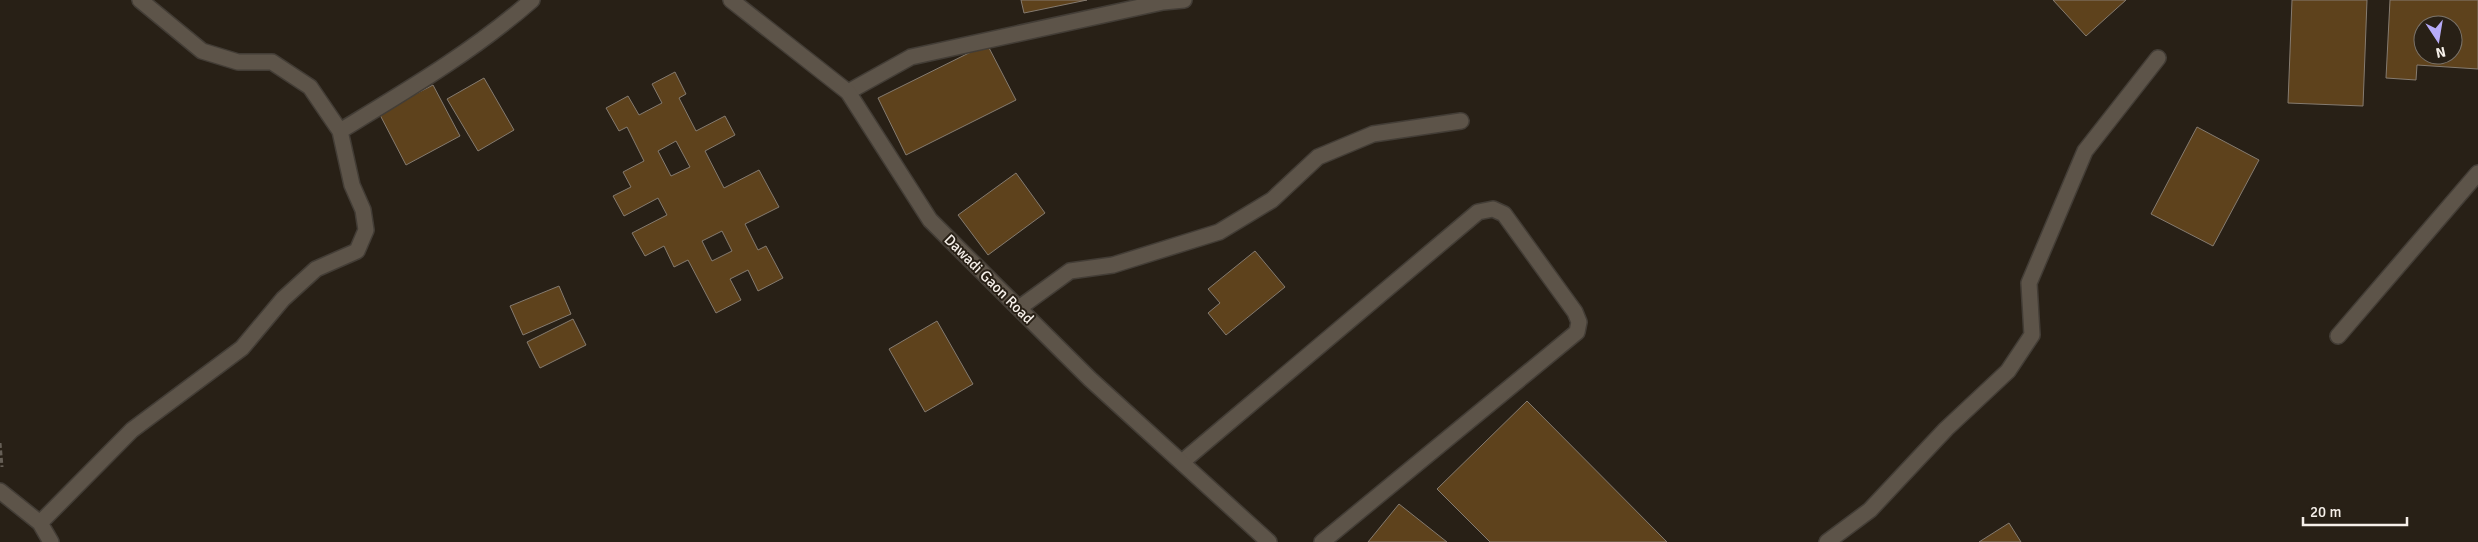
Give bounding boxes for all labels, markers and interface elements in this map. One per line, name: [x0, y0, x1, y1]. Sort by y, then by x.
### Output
north arrow: [2413, 15, 2463, 65]
text: N: [2434, 43, 2447, 62]
street label: Dawadi Gaon Road: [941, 231, 1038, 328]
scale bar: [2303, 494, 2407, 526]
text: 20 m: [2310, 503, 2341, 521]

